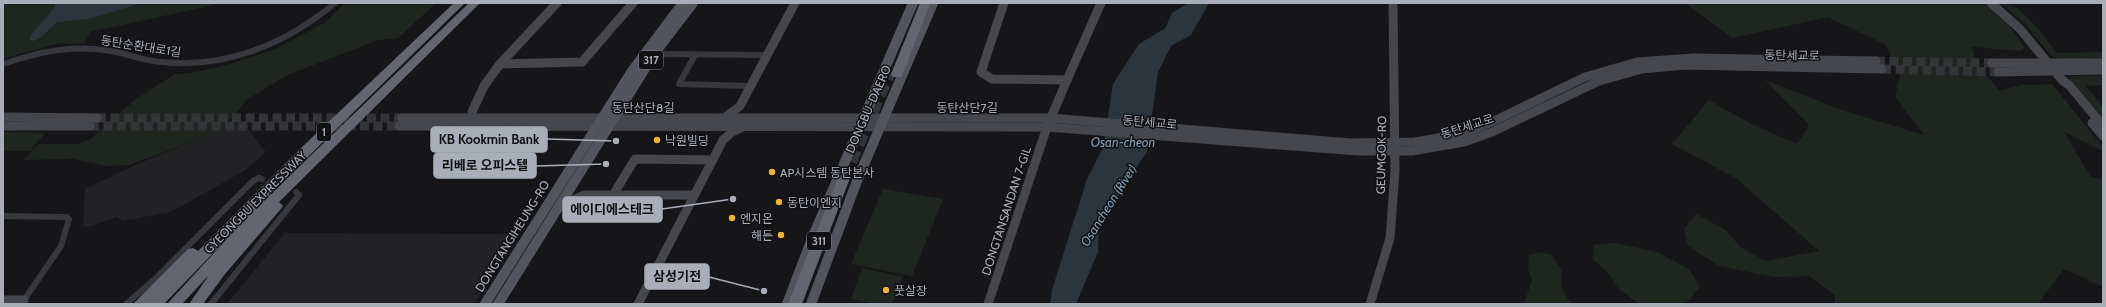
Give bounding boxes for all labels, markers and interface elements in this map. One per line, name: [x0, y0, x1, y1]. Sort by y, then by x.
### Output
street label: 동탄순환대로1길: [100, 32, 182, 60]
street label: 동탄세교로: [1764, 47, 1820, 63]
road number: 317: [639, 51, 663, 69]
street label: DONGBU-DAERO: [842, 63, 894, 155]
street label: 동탄산단8길: [612, 100, 674, 115]
street label: 동탄산단7길: [936, 100, 998, 115]
street label: 동탄세교로: [1438, 110, 1496, 142]
street label: 동탄세교로: [1122, 112, 1178, 132]
street label: GEUMGOK-RO: [1373, 116, 1389, 194]
road number: 1: [317, 123, 331, 141]
callout: KB Kookmin Bank: [431, 127, 547, 152]
text: KB Kookmin Bank: [439, 131, 540, 147]
place label: 낙원빌딩: [665, 133, 709, 148]
water label: Osan-cheon: [1091, 134, 1155, 150]
marker: 낙원빌딩: [652, 135, 662, 145]
street label: DONGTANSANDAN 7-GIL: [978, 145, 1034, 277]
street label: GYEONGBU EXPRESSWAY: [201, 148, 309, 256]
callout: 리베로 오피스텔: [434, 153, 536, 178]
text: 리베로 오피스텔: [442, 157, 528, 173]
water label: Osancheon (River): [1076, 161, 1140, 249]
place label: AP시스템 동탄본사: [780, 165, 874, 180]
marker: AP시스템 동탄본사: [767, 167, 777, 177]
street label: DONGTANGIHEUNG-RO: [471, 177, 553, 295]
place label: 동탄이엔지: [787, 195, 842, 210]
callout: 에이디에스테크: [563, 197, 662, 222]
marker: 동탄이엔지: [774, 197, 784, 207]
text: 에이디에스테크: [570, 201, 654, 217]
place label: 엔지온: [740, 211, 773, 226]
marker: 엔지온: [727, 213, 737, 223]
place label: 해든: [751, 228, 773, 243]
marker: 해든: [776, 230, 786, 240]
road number: 311: [807, 232, 831, 250]
callout: 삼성기전: [645, 264, 709, 289]
text: 삼성기전: [653, 268, 701, 284]
place label: 풋살장: [894, 283, 927, 298]
marker: 풋살장: [881, 285, 891, 295]

